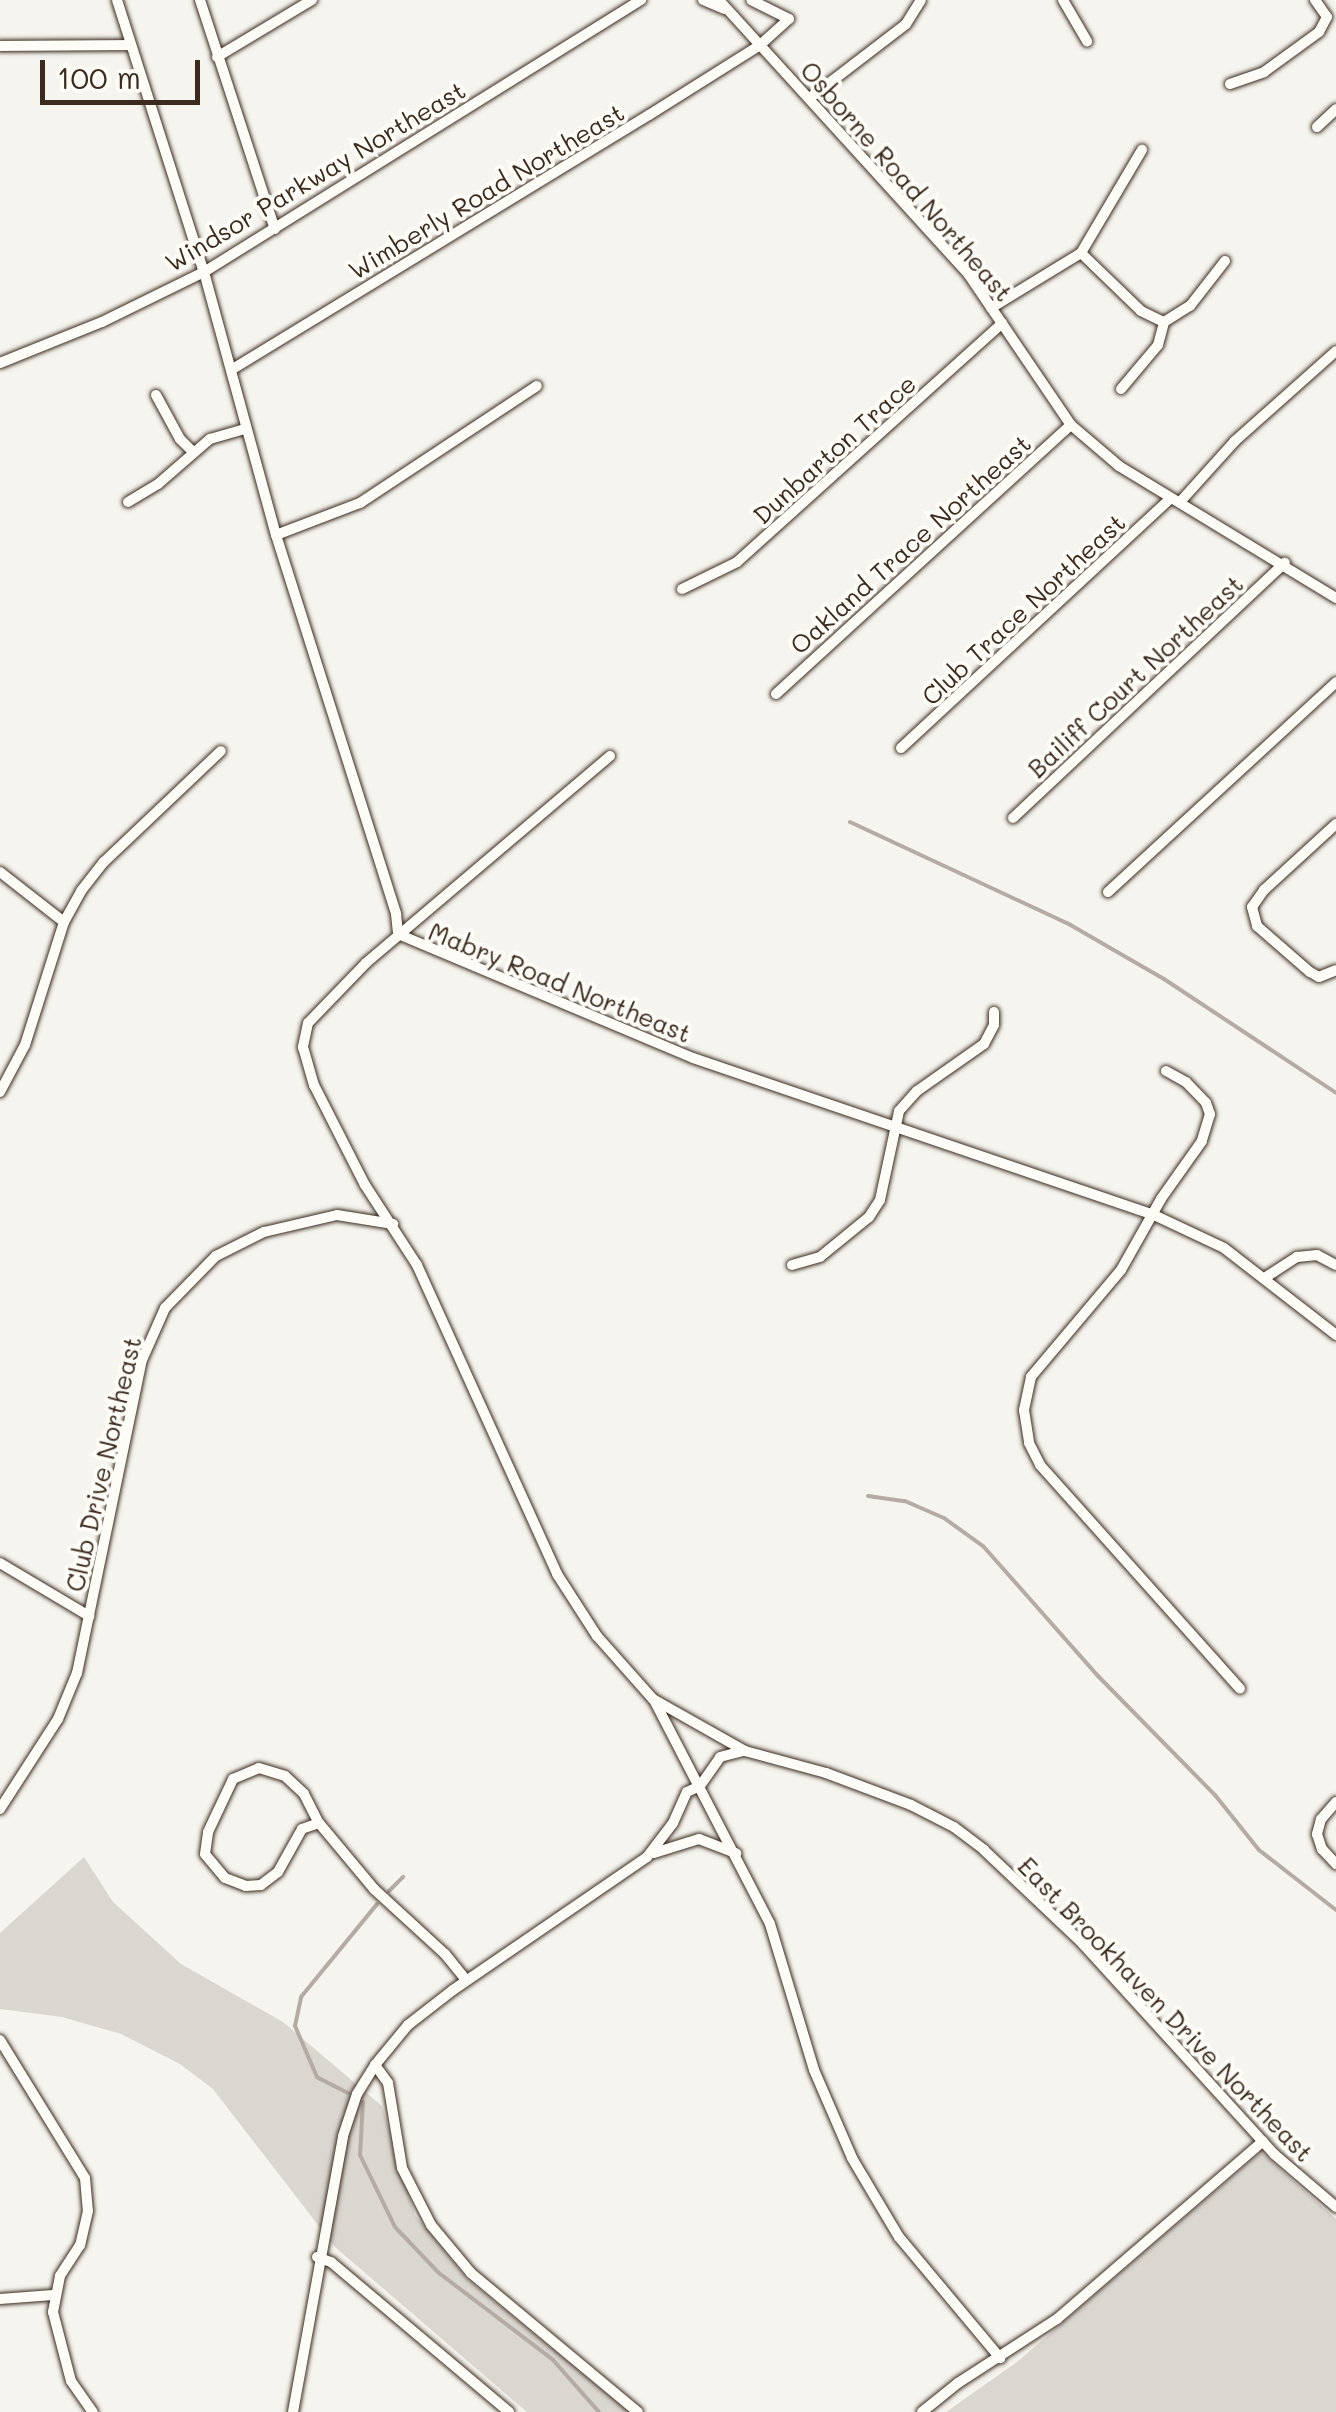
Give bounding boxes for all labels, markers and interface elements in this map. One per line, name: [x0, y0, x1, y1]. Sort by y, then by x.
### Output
scale bar: [45, 40, 205, 102]
street label: Osborne Road Northeast: [795, 55, 1019, 307]
text: 100 m: [57, 57, 141, 97]
street label: Windsor Parkway Northeast: [160, 74, 470, 278]
street label: Wimberly Road Northeast: [343, 97, 629, 285]
street label: Dunbarton Trace: [746, 368, 922, 530]
street label: Oakland Trace Northeast: [783, 428, 1037, 660]
street label: Club Trace Northeast: [915, 507, 1131, 711]
street label: Bailiff Court Northeast: [1021, 568, 1249, 784]
street label: Mabry Road Northeast: [424, 916, 696, 1048]
street label: Club Drive Northeast: [59, 1334, 147, 1594]
street label: East Brookhaven Drive Northeast: [1012, 1851, 1320, 2167]

